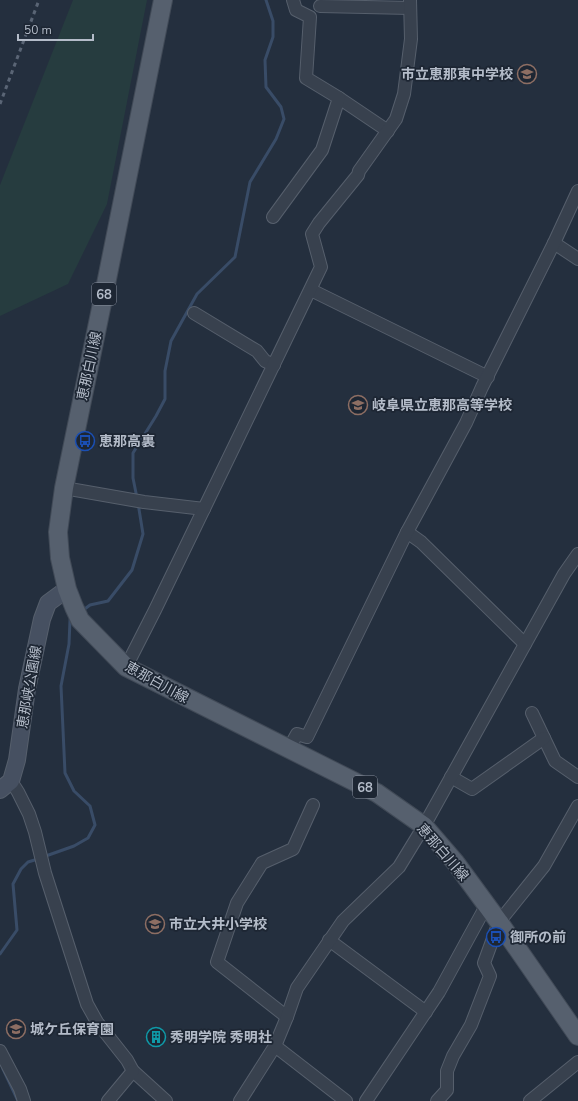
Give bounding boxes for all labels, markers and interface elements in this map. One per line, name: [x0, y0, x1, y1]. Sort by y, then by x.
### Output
scale bar: [18, 16, 93, 42]
text: 50 m: [24, 22, 52, 38]
school or university icon: 市立恵那東中学校: [516, 63, 538, 85]
place label: 市立恵那東中学校: [401, 65, 513, 84]
road number: 68: [92, 283, 116, 305]
street label: 恵那白川線: [73, 330, 106, 402]
school or university icon: 岐阜県立恵那高等学校: [347, 394, 369, 416]
place label: 岐阜県立恵那高等学校: [372, 396, 512, 415]
bus stop icon: 恵那高裏: [74, 430, 96, 452]
place label: 恵那高裏: [99, 432, 155, 451]
street label: 恵那峡公園線: [13, 644, 46, 730]
street label: 恵那白川線: [122, 657, 192, 708]
road number: 68: [353, 776, 377, 798]
street label: 恵那白川線: [412, 820, 473, 885]
school or university icon: 市立大井小学校: [144, 913, 166, 935]
place label: 市立大井小学校: [169, 915, 267, 934]
bus stop icon: 御所の前: [485, 926, 507, 948]
place label: 御所の前: [510, 928, 566, 947]
school or university icon: 城ケ丘保育園: [5, 1018, 27, 1040]
place label: 城ケ丘保育園: [30, 1020, 114, 1039]
building icon: 秀明学院 秀明社: [145, 1026, 167, 1048]
place label: 秀明学院 秀明社: [170, 1028, 272, 1047]

